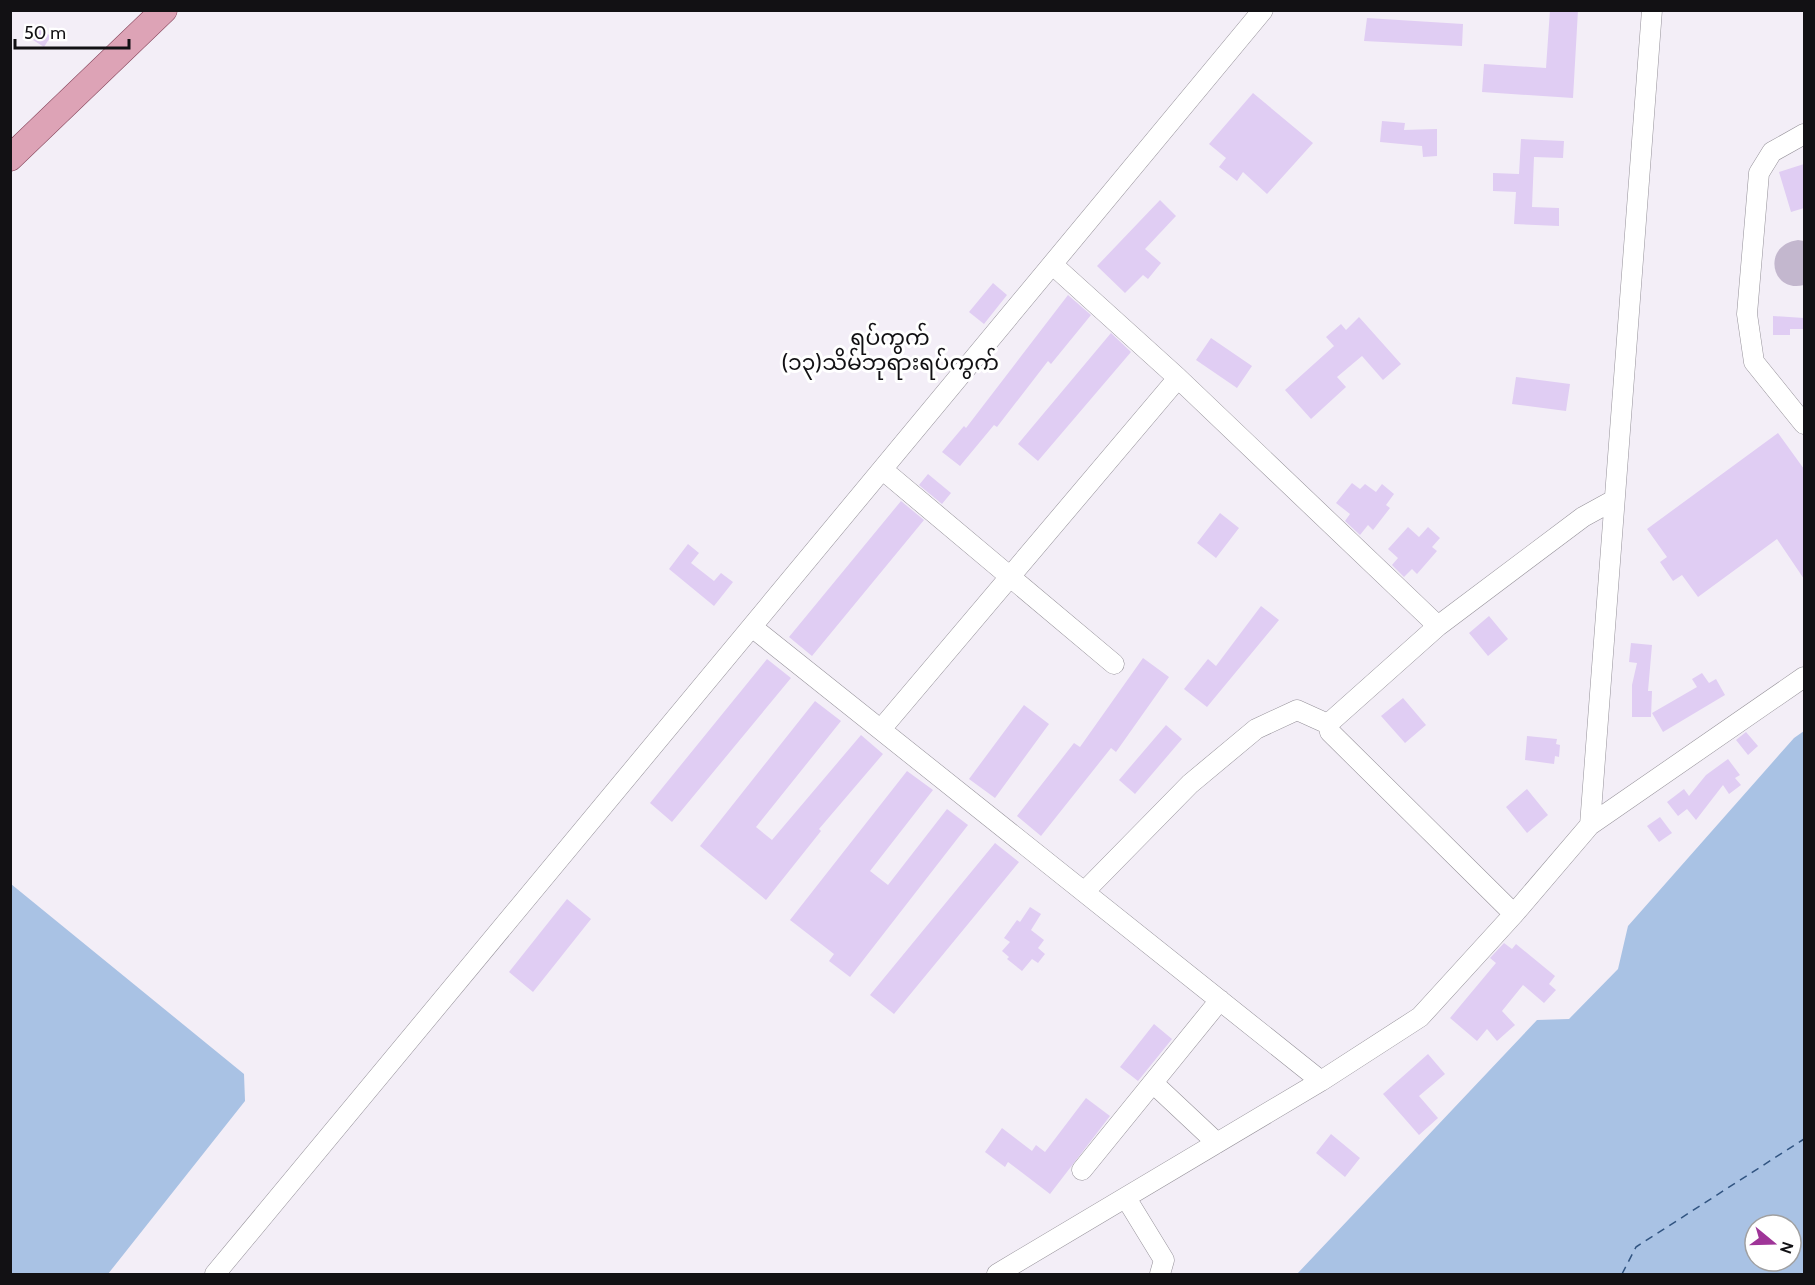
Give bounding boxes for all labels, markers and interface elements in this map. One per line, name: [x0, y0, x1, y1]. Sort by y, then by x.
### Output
scale bar: [15, 12, 129, 50]
text: 50 m: [24, 22, 66, 44]
district label: ရပ်ကွက် (၁၃)သိမ်ဘုရားရပ်ကွက်: [781, 322, 999, 380]
north arrow: [1743, 1213, 1803, 1273]
text: N: [1776, 1239, 1798, 1256]

